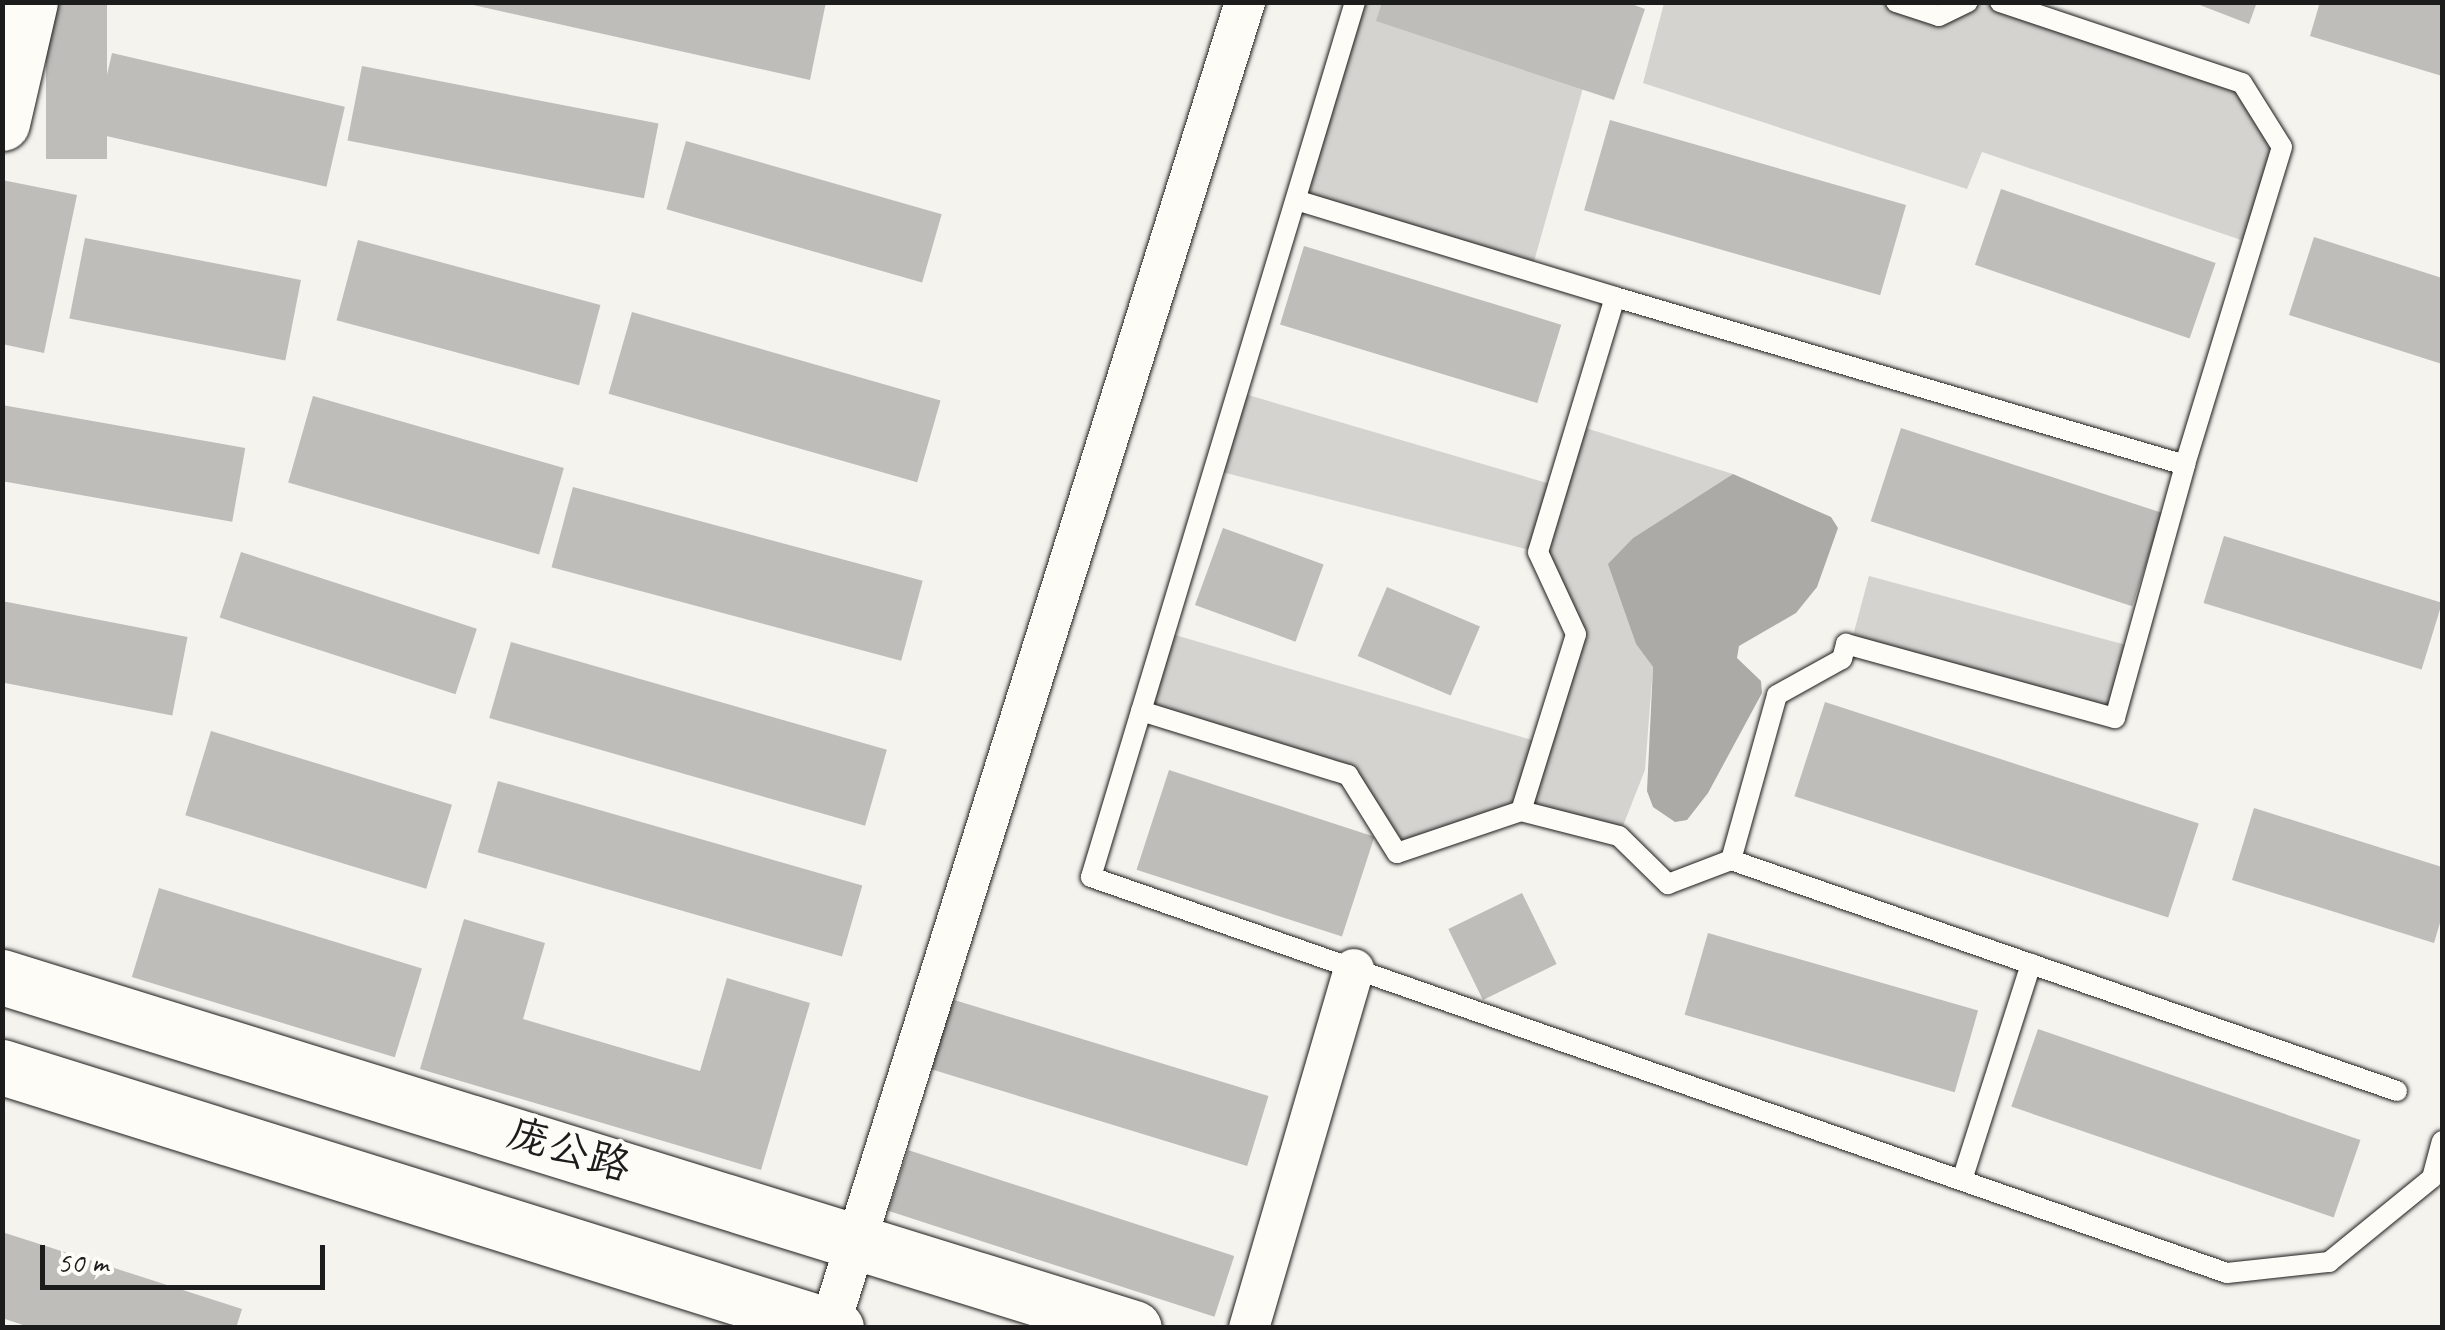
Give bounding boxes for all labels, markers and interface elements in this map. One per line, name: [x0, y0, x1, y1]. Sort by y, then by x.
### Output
street label: 庞公路: [501, 1107, 637, 1193]
scale bar: [45, 1225, 330, 1287]
text: 50 m: [57, 1243, 108, 1281]

